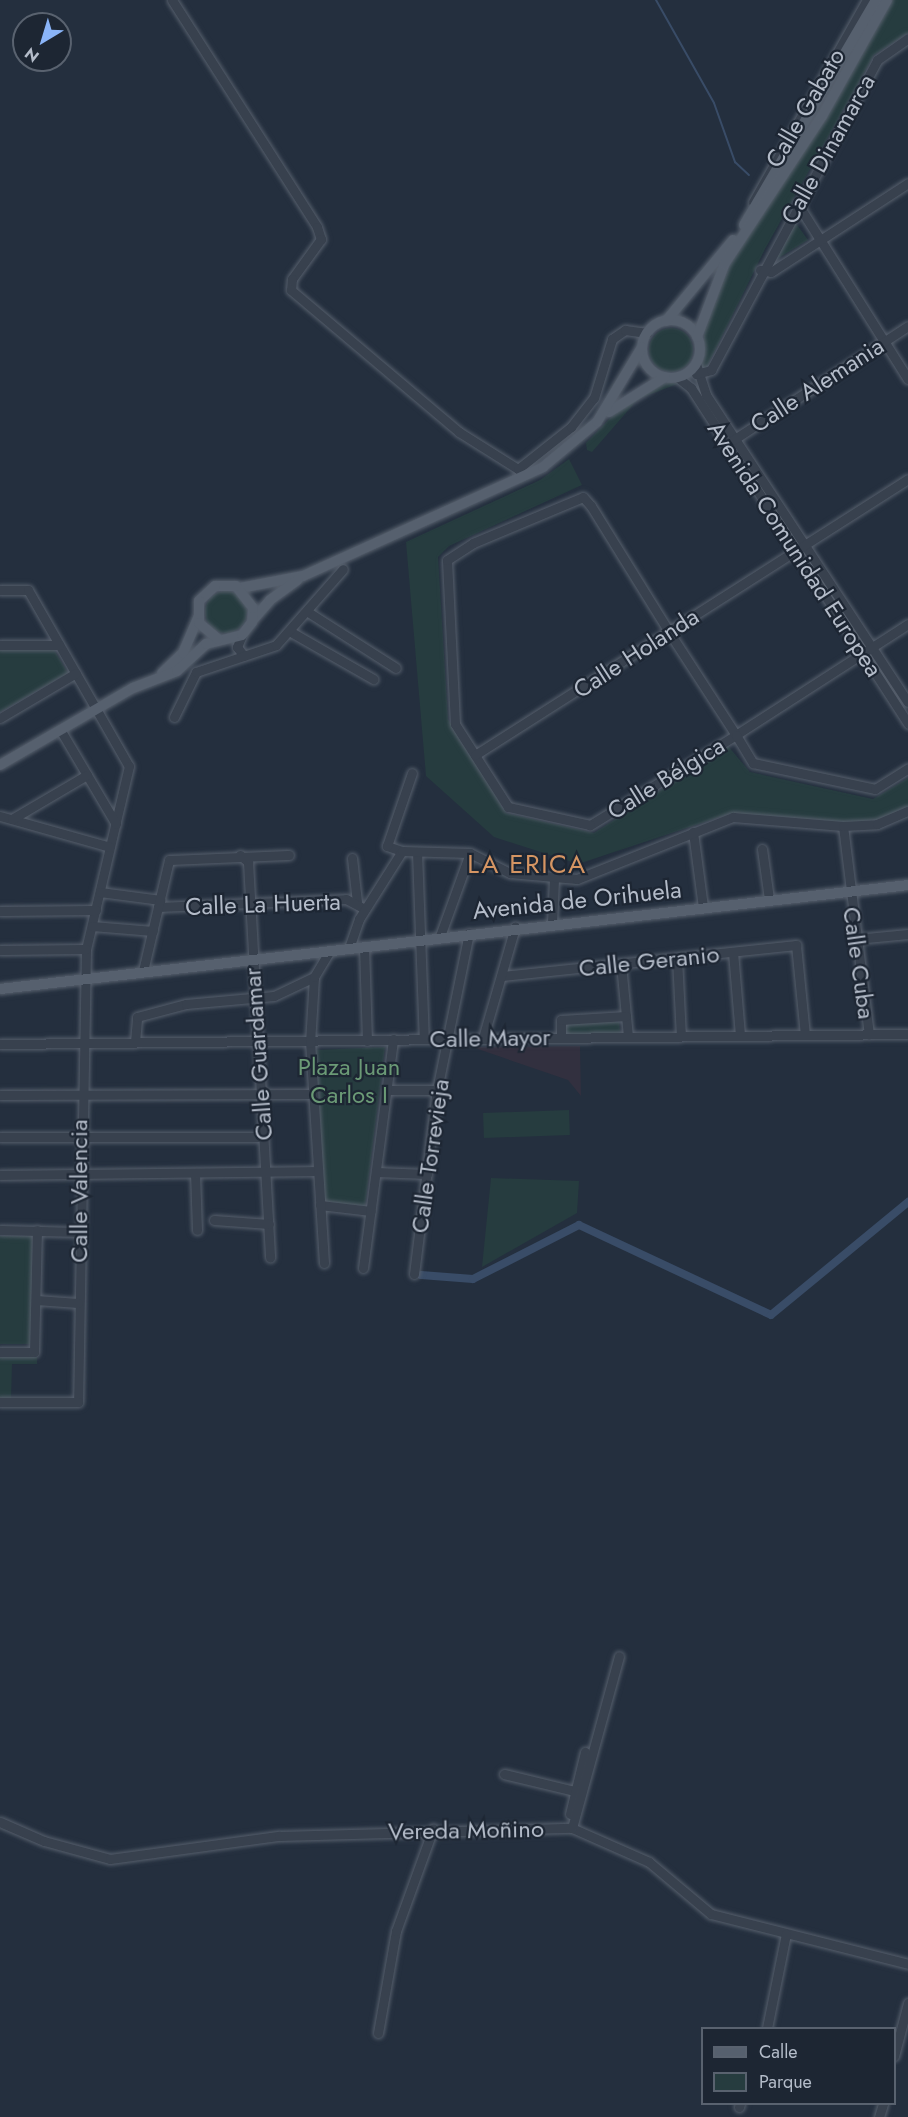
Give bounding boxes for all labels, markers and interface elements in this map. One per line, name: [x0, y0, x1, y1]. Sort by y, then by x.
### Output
north arrow: [12, 12, 72, 72]
text: N: [20, 42, 44, 68]
street label: Calle Gabato: [759, 43, 851, 173]
street label: Calle Dinamarca: [775, 69, 881, 229]
street label: Calle Alemania: [745, 331, 889, 439]
street label: Avenida Comunidad Europea: [702, 416, 888, 682]
street label: Calle Holanda: [568, 602, 704, 704]
street label: Calle Bélgica: [602, 731, 730, 825]
district label: LA ERICA: [467, 849, 587, 881]
street label: Avenida de Orihuela: [471, 875, 683, 925]
street label: Calle La Huerta: [185, 887, 341, 921]
street label: Calle Cuba: [837, 905, 881, 1021]
street label: Calle Geranio: [577, 939, 721, 983]
street label: Calle Guardamar: [238, 967, 278, 1141]
street label: Calle Mayor: [429, 1023, 551, 1053]
park label: Plaza Juan Carlos I: [298, 1053, 400, 1109]
street label: Calle Torrevieja: [405, 1077, 455, 1235]
street label: Calle Valencia: [65, 1119, 93, 1263]
street label: Vereda Moñino: [388, 1814, 544, 1846]
legend: [701, 2027, 896, 2105]
text: Calle: [759, 2039, 798, 2065]
text: Parque: [759, 2069, 812, 2095]

